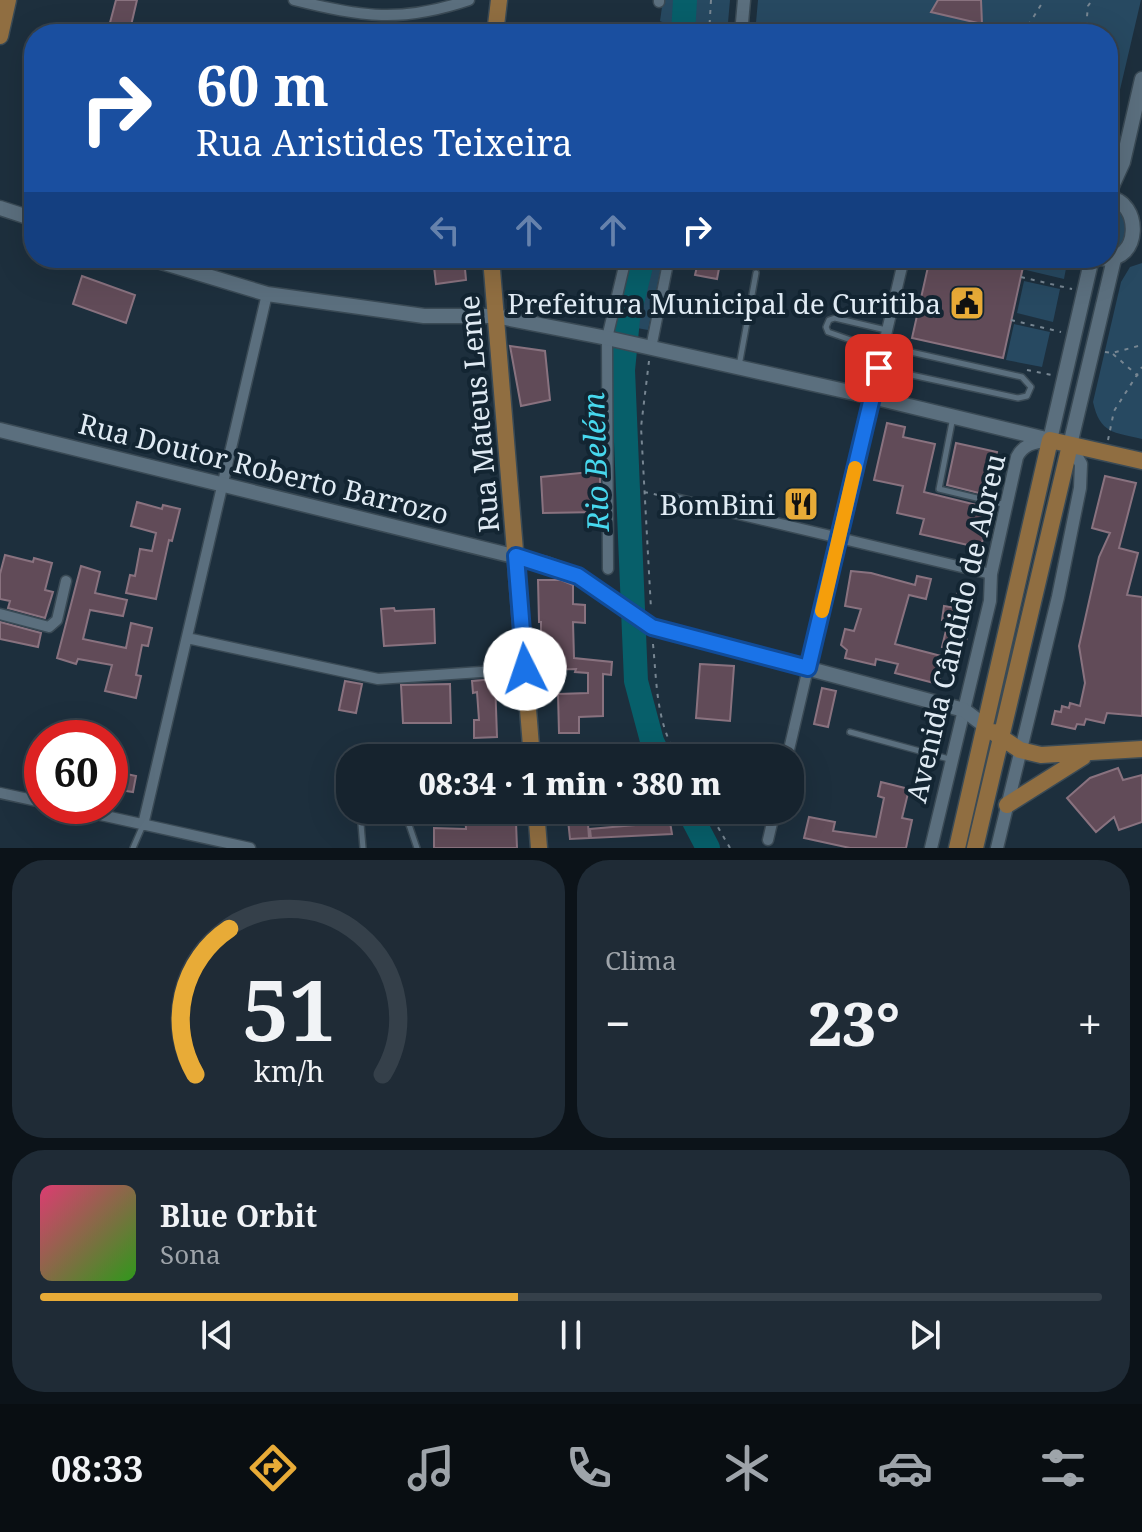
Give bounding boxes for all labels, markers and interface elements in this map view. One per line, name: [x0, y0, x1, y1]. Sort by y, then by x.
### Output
text: 60 m: [196, 46, 329, 122]
icon: right: [64, 56, 168, 160]
text: Rua Aristides Teixeira: [196, 118, 573, 167]
icon: left: [423, 208, 467, 252]
icon: ahead: [507, 208, 551, 252]
icon: ahead: [591, 208, 635, 252]
icon: right: [675, 208, 719, 252]
place label: Prefeitura Municipal de Curitiba: [507, 284, 941, 322]
public building icon: Prefeitura Municipal de Curitiba: [948, 284, 986, 322]
street label: Rua Mateus Leme: [449, 294, 507, 534]
pin: [845, 334, 913, 402]
icon: arrive: [857, 346, 901, 390]
water label: Rio Belém: [572, 392, 618, 533]
street label: Rua Doutor Roberto Barrozo: [75, 404, 453, 532]
street label: Avenida Cândido de Abreu: [896, 450, 1014, 806]
place label: BomBini: [660, 485, 775, 523]
restaurant icon: BomBini: [782, 485, 820, 523]
position arrow: [483, 627, 567, 711]
speed limit sign: 60: [24, 720, 128, 824]
text: 08:34 · 1 min · 380 m: [419, 763, 721, 804]
text: Clima: [605, 942, 677, 978]
text: 51: [241, 952, 336, 1065]
text: 23°: [808, 982, 900, 1064]
text: −: [605, 993, 630, 1053]
text: +: [1077, 993, 1102, 1053]
text: km/h: [253, 1051, 324, 1090]
text: Blue Orbit: [160, 1195, 317, 1236]
text: Sona: [160, 1236, 221, 1272]
icon: previous: [195, 1313, 239, 1357]
icon: pause: [549, 1313, 593, 1357]
icon: next: [903, 1313, 947, 1357]
icon: directions: [245, 1440, 301, 1496]
icon: music: [403, 1440, 459, 1496]
icon: phone: [561, 1440, 617, 1496]
icon: climate: [719, 1440, 775, 1496]
icon: car: [877, 1440, 933, 1496]
icon: filters: [1035, 1440, 1091, 1496]
text: 08:33: [51, 1444, 143, 1493]

